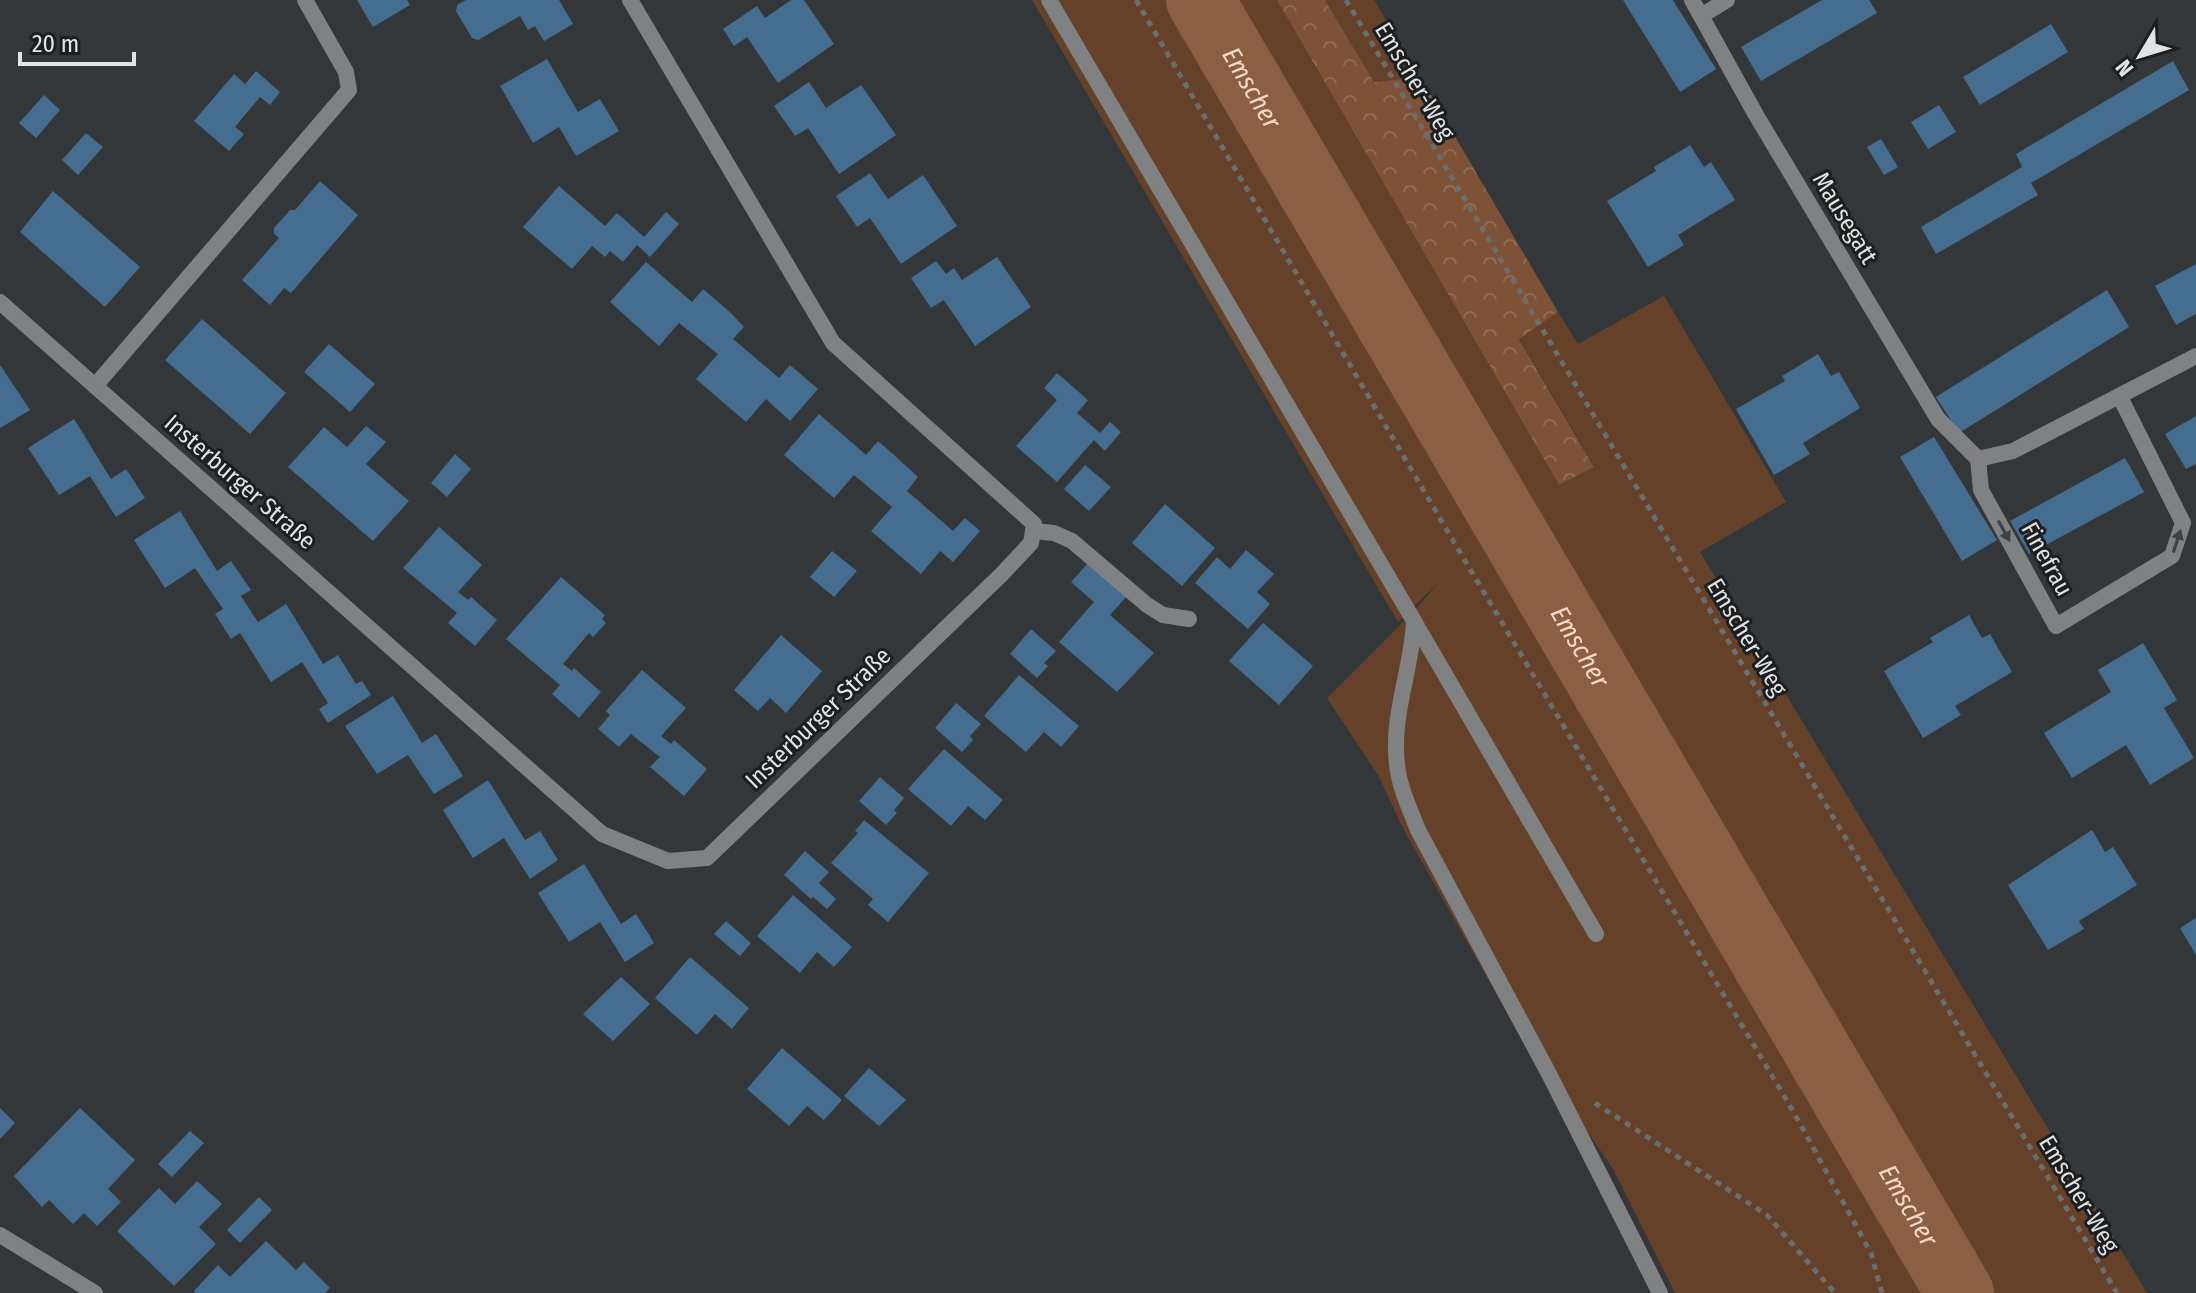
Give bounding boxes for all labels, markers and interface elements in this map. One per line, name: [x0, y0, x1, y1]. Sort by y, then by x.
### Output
scale bar: [20, 16, 134, 66]
north arrow: [2100, 16, 2180, 96]
street label: Emscher-Weg: [1369, 17, 1461, 145]
text: 20 m: [32, 30, 79, 58]
water label: Emscher: [1215, 42, 1288, 135]
text: N: [2110, 54, 2139, 82]
street label: Mausegatt: [1807, 167, 1883, 269]
street label: Insterburger Straße: [159, 409, 321, 555]
street label: Finefrau: [2015, 517, 2079, 601]
one-way arrow: [1997, 520, 2011, 542]
one-way arrow: [2171, 528, 2184, 552]
street label: Emscher-Weg: [1701, 573, 1793, 701]
water label: Emscher: [1544, 601, 1616, 694]
street label: Insterburger Straße: [740, 642, 896, 794]
street label: Emscher-Weg: [2033, 1130, 2125, 1258]
water label: Emscher: [1872, 1159, 1944, 1253]

